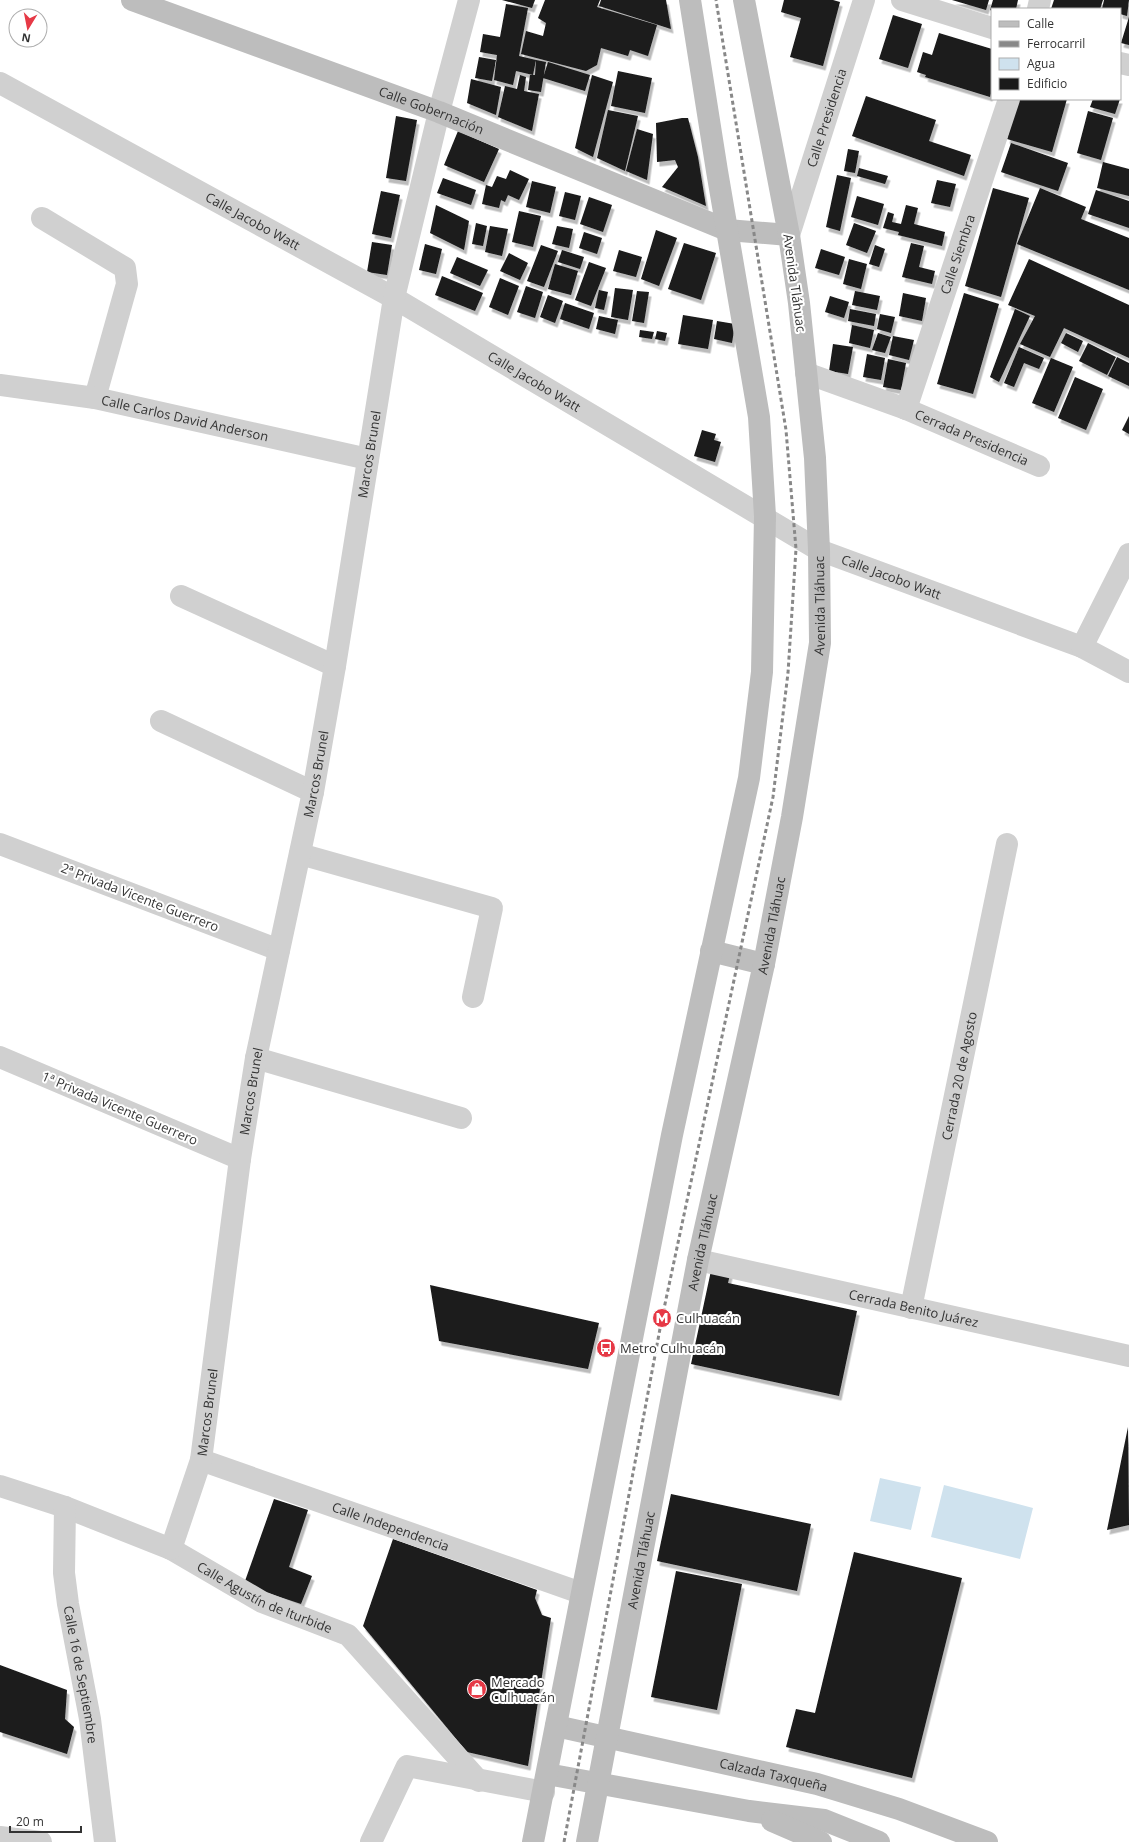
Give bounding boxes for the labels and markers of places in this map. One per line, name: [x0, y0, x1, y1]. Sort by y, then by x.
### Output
metro station icon: Culhuacán: [651, 1307, 673, 1329]
place label: Culhuacán: [676, 1309, 740, 1327]
bus stop icon: Metro Culhuacán: [595, 1337, 617, 1359]
place label: Metro Culhuacán: [620, 1339, 724, 1357]
place label: Mercado Culhuacán: [491, 1673, 555, 1706]
shop icon: Mercado Culhuacán: [466, 1678, 488, 1700]

